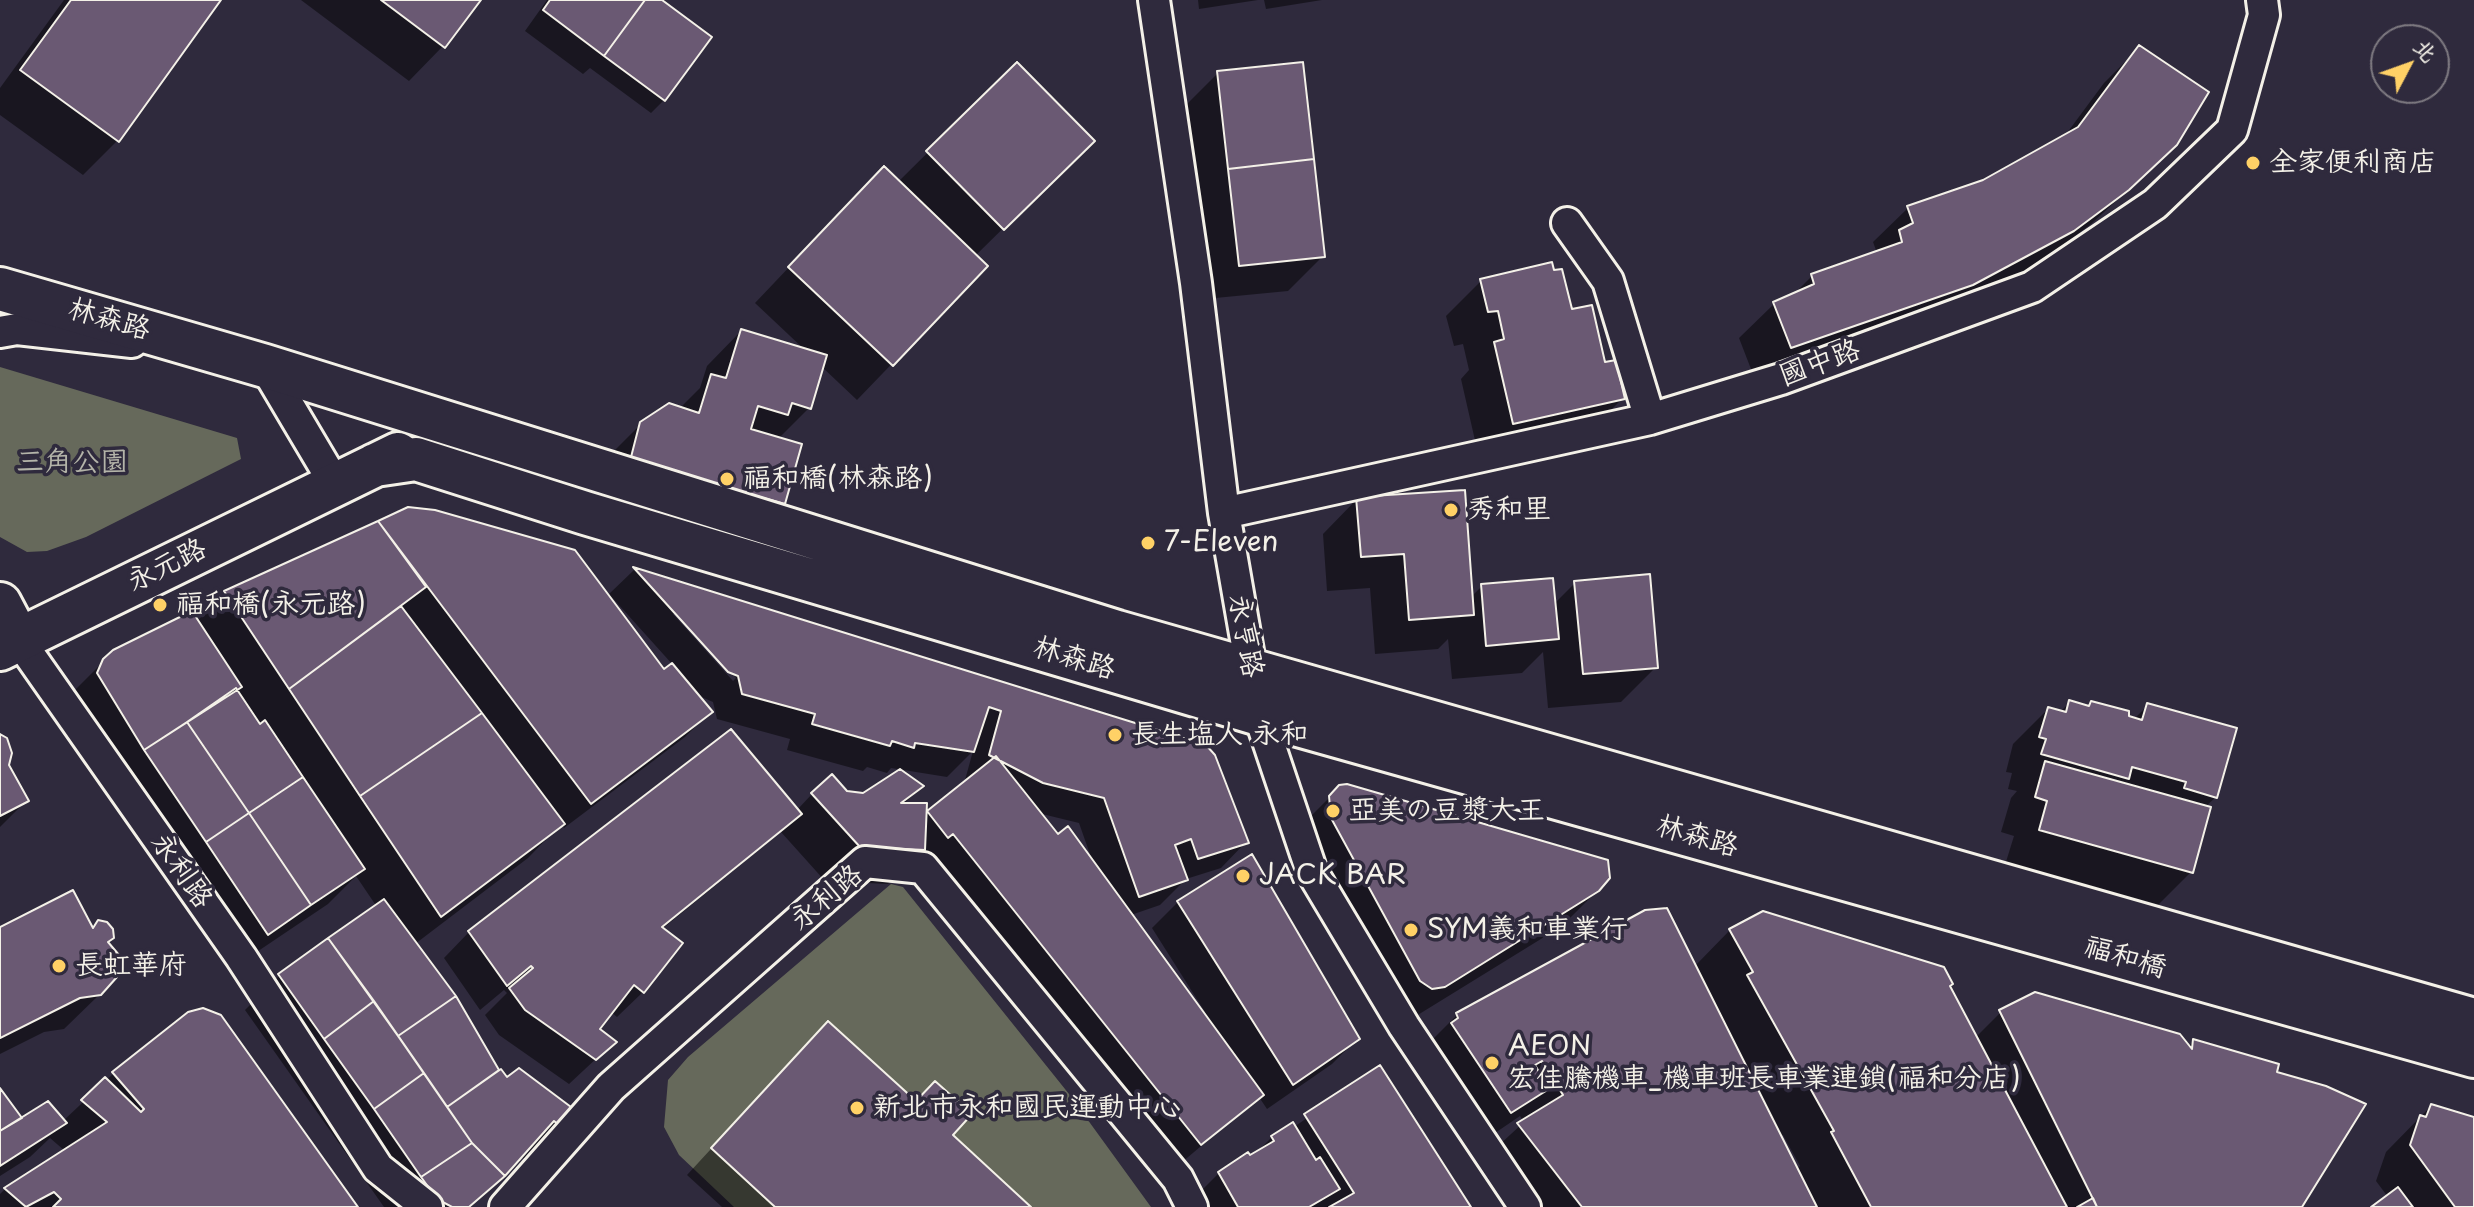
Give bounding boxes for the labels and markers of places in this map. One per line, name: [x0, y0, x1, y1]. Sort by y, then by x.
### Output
place label: 全家便利商店: [2269, 146, 2437, 180]
marker: 全家便利商店: [2244, 154, 2262, 172]
place label: 福和橋(林森路): [743, 462, 933, 496]
marker: 福和橋(林森路): [718, 470, 736, 488]
place label: 秀和里: [1467, 493, 1551, 527]
marker: 秀和里: [1442, 501, 1460, 519]
place label: 7-Eleven: [1164, 526, 1278, 560]
marker: 7-Eleven: [1139, 534, 1157, 552]
place label: 福和橋(永元路): [176, 588, 366, 622]
marker: 福和橋(永元路): [151, 596, 169, 614]
place label: 長生塩人 永和: [1131, 718, 1308, 752]
marker: 長生塩人 永和: [1106, 726, 1124, 744]
place label: 亞美の豆漿大王: [1349, 794, 1545, 828]
marker: 亞美の豆漿大王: [1324, 802, 1342, 820]
place label: JACK BAR: [1259, 859, 1406, 893]
marker: JACK BAR: [1234, 867, 1252, 885]
place label: SYM義和車業行: [1427, 913, 1628, 947]
marker: SYM義和車業行: [1402, 921, 1420, 939]
place label: 長虹華府: [75, 949, 187, 983]
marker: 長虹華府: [50, 957, 68, 975]
place label: AEON 宏佳騰機車_機車班長車業連鎖(福和分店): [1508, 1030, 2021, 1096]
marker: AEON 宏佳騰機車_機車班長車業連鎖(福和分店): [1483, 1054, 1501, 1072]
place label: 新北市永和國民運動中心: [873, 1091, 1181, 1125]
marker: 新北市永和國民運動中心: [848, 1099, 866, 1117]

